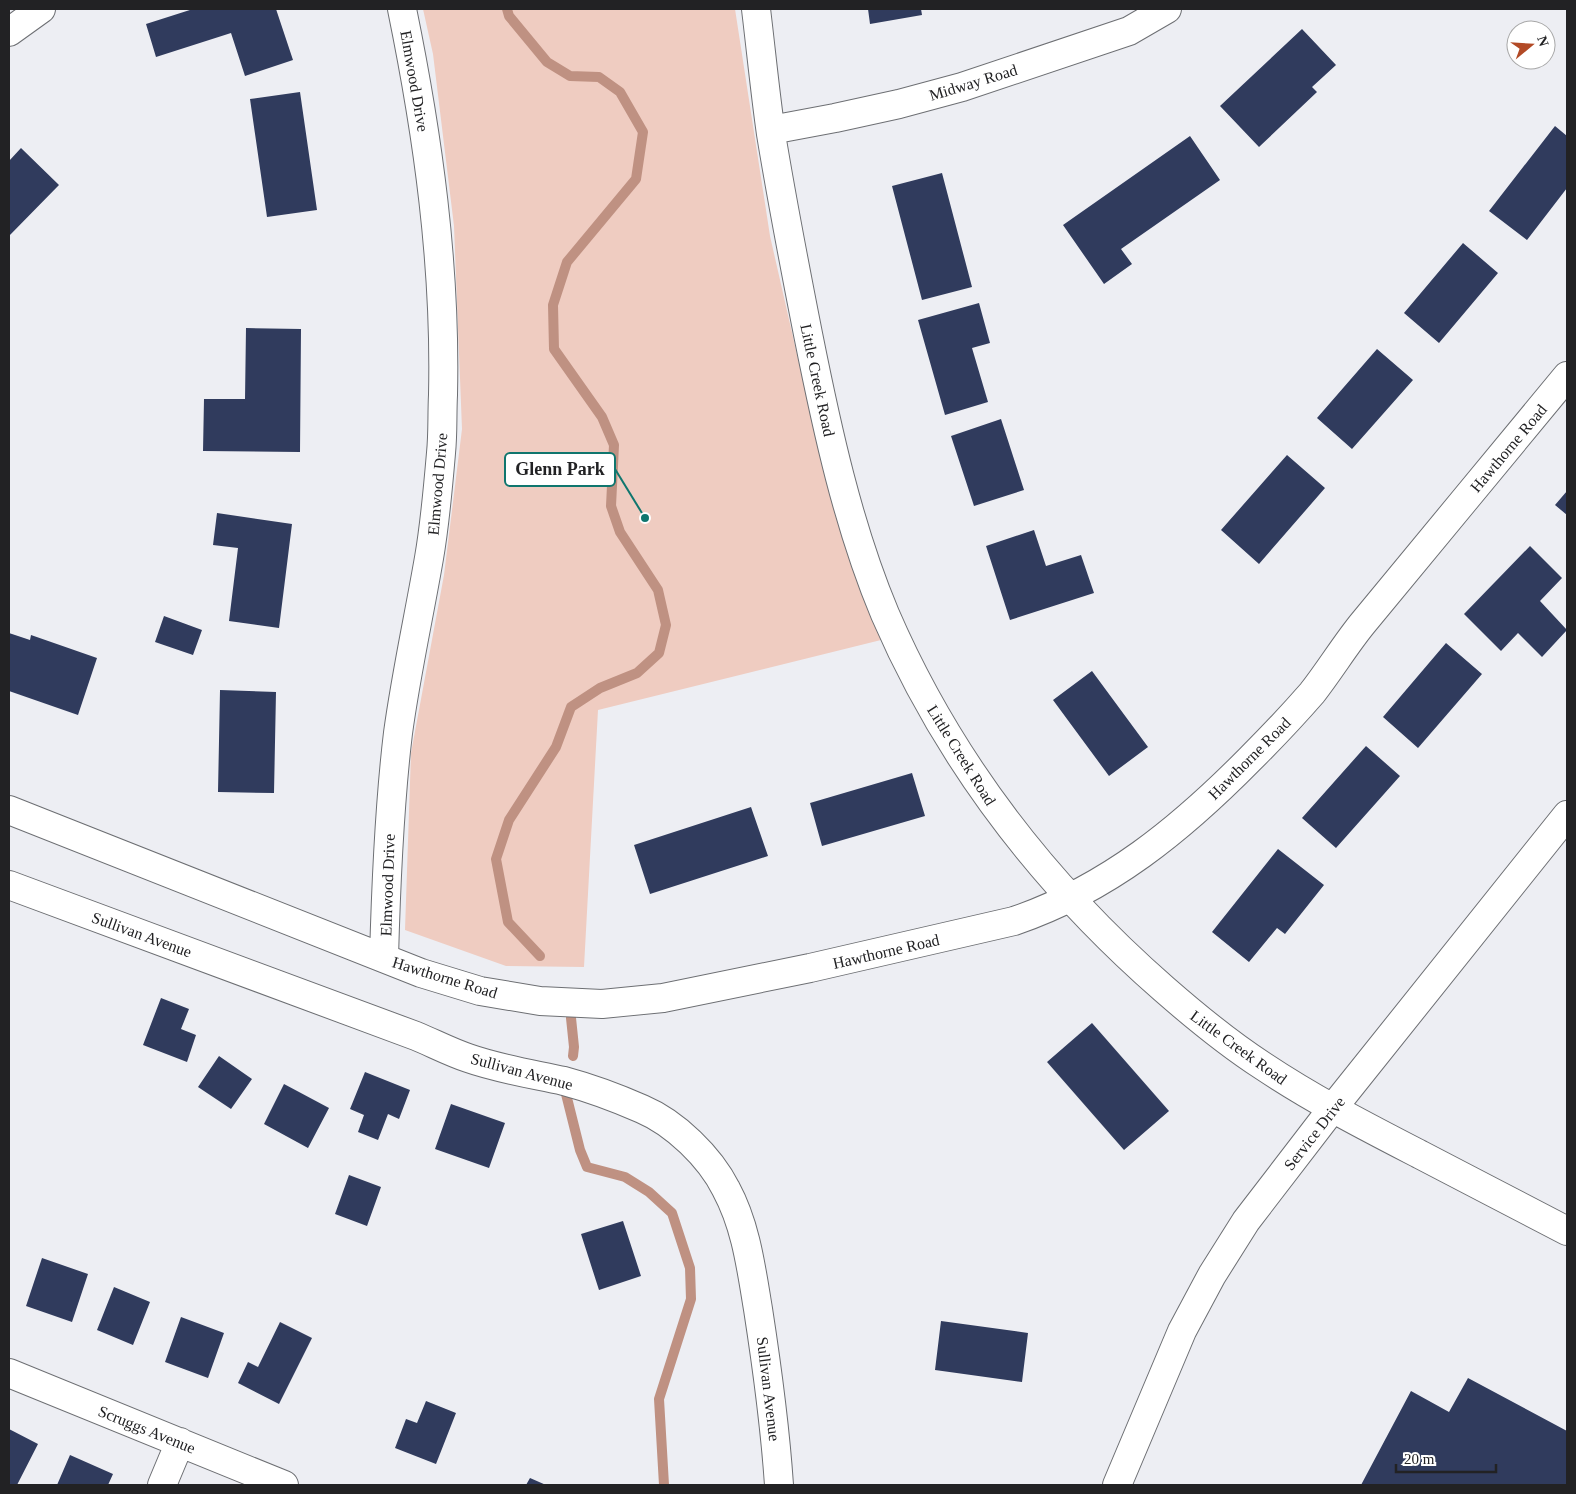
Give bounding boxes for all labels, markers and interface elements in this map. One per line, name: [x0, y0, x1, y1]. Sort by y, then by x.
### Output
north arrow: [1506, 20, 1556, 70]
street label: Elmwood Drive: [397, 29, 432, 133]
text: N: [1534, 34, 1552, 48]
street label: Midway Road: [927, 61, 1019, 105]
street label: Little Creek Road: [797, 322, 838, 438]
street label: Hawthorne Road: [1467, 401, 1550, 495]
street label: Elmwood Drive: [425, 432, 450, 536]
callout: Glenn Park: [505, 453, 615, 486]
text: Glenn Park: [515, 459, 605, 479]
street label: Little Creek Road: [924, 702, 999, 808]
street label: Hawthorne Road: [1205, 714, 1294, 803]
street label: Elmwood Drive: [377, 833, 398, 937]
street label: Sullivan Avenue: [90, 909, 194, 960]
street label: Hawthorne Road: [831, 931, 941, 972]
street label: Hawthorne Road: [390, 953, 499, 1002]
street label: Little Creek Road: [1187, 1007, 1290, 1088]
street label: Sullivan Avenue: [469, 1050, 575, 1093]
street label: Service Drive: [1280, 1093, 1348, 1173]
street label: Sullivan Avenue: [754, 1336, 783, 1442]
street label: Scruggs Avenue: [95, 1402, 198, 1458]
scale bar: [1396, 1442, 1496, 1474]
text: 20 m: [1404, 1451, 1435, 1467]

